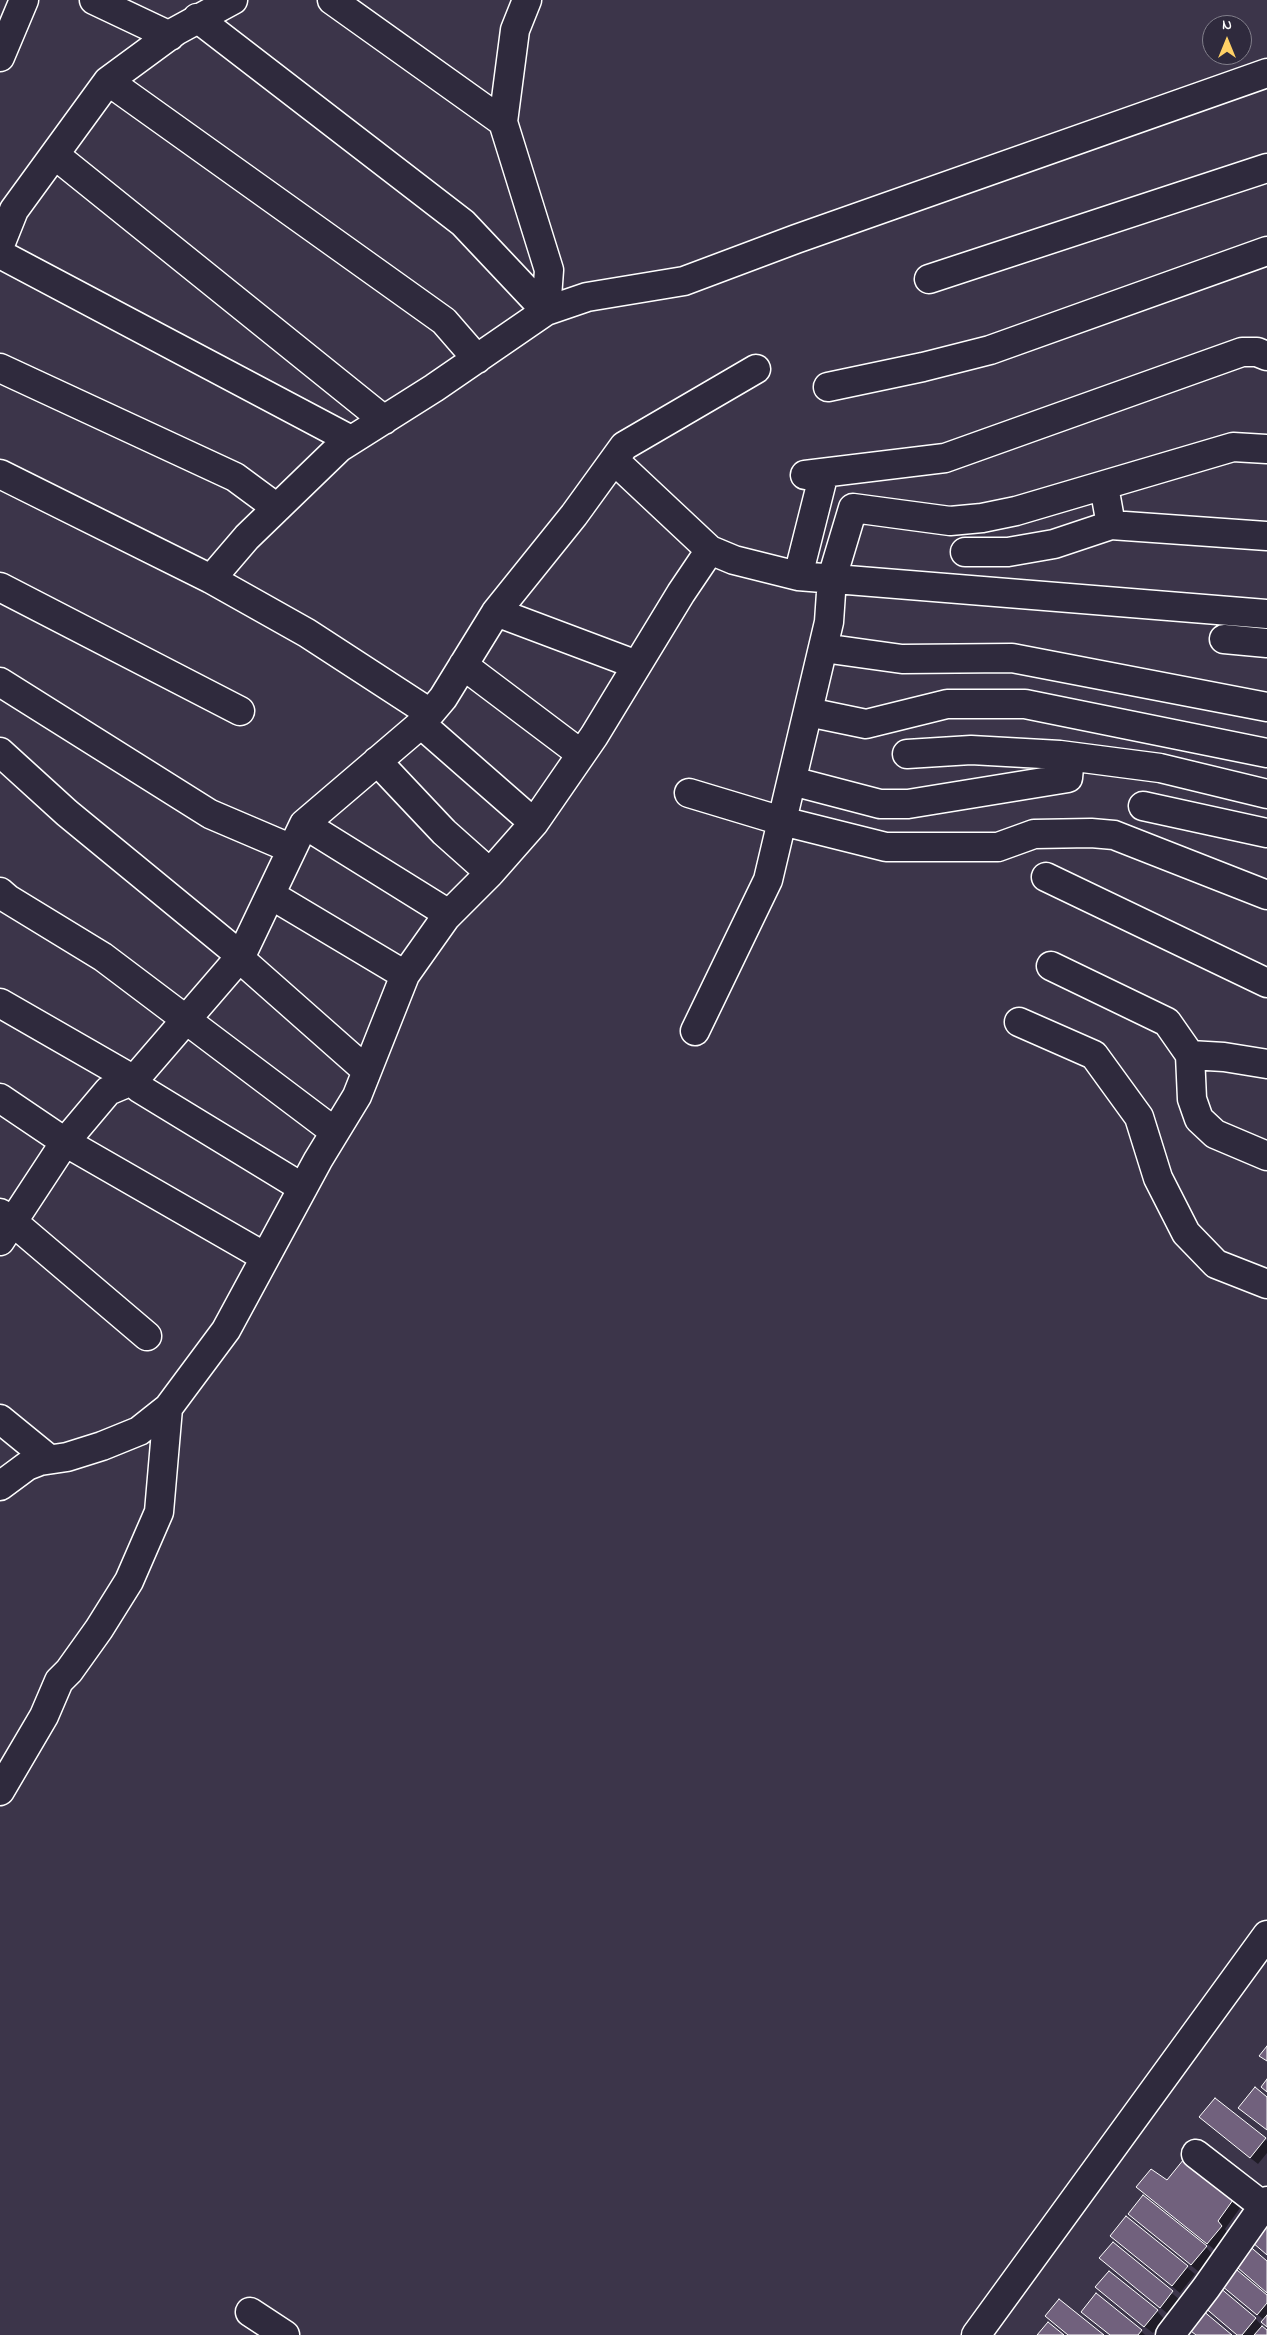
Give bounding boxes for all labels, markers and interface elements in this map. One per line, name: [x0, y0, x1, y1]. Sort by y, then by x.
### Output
north arrow: [1202, 15, 1252, 65]
text: N: [1222, 15, 1232, 36]

